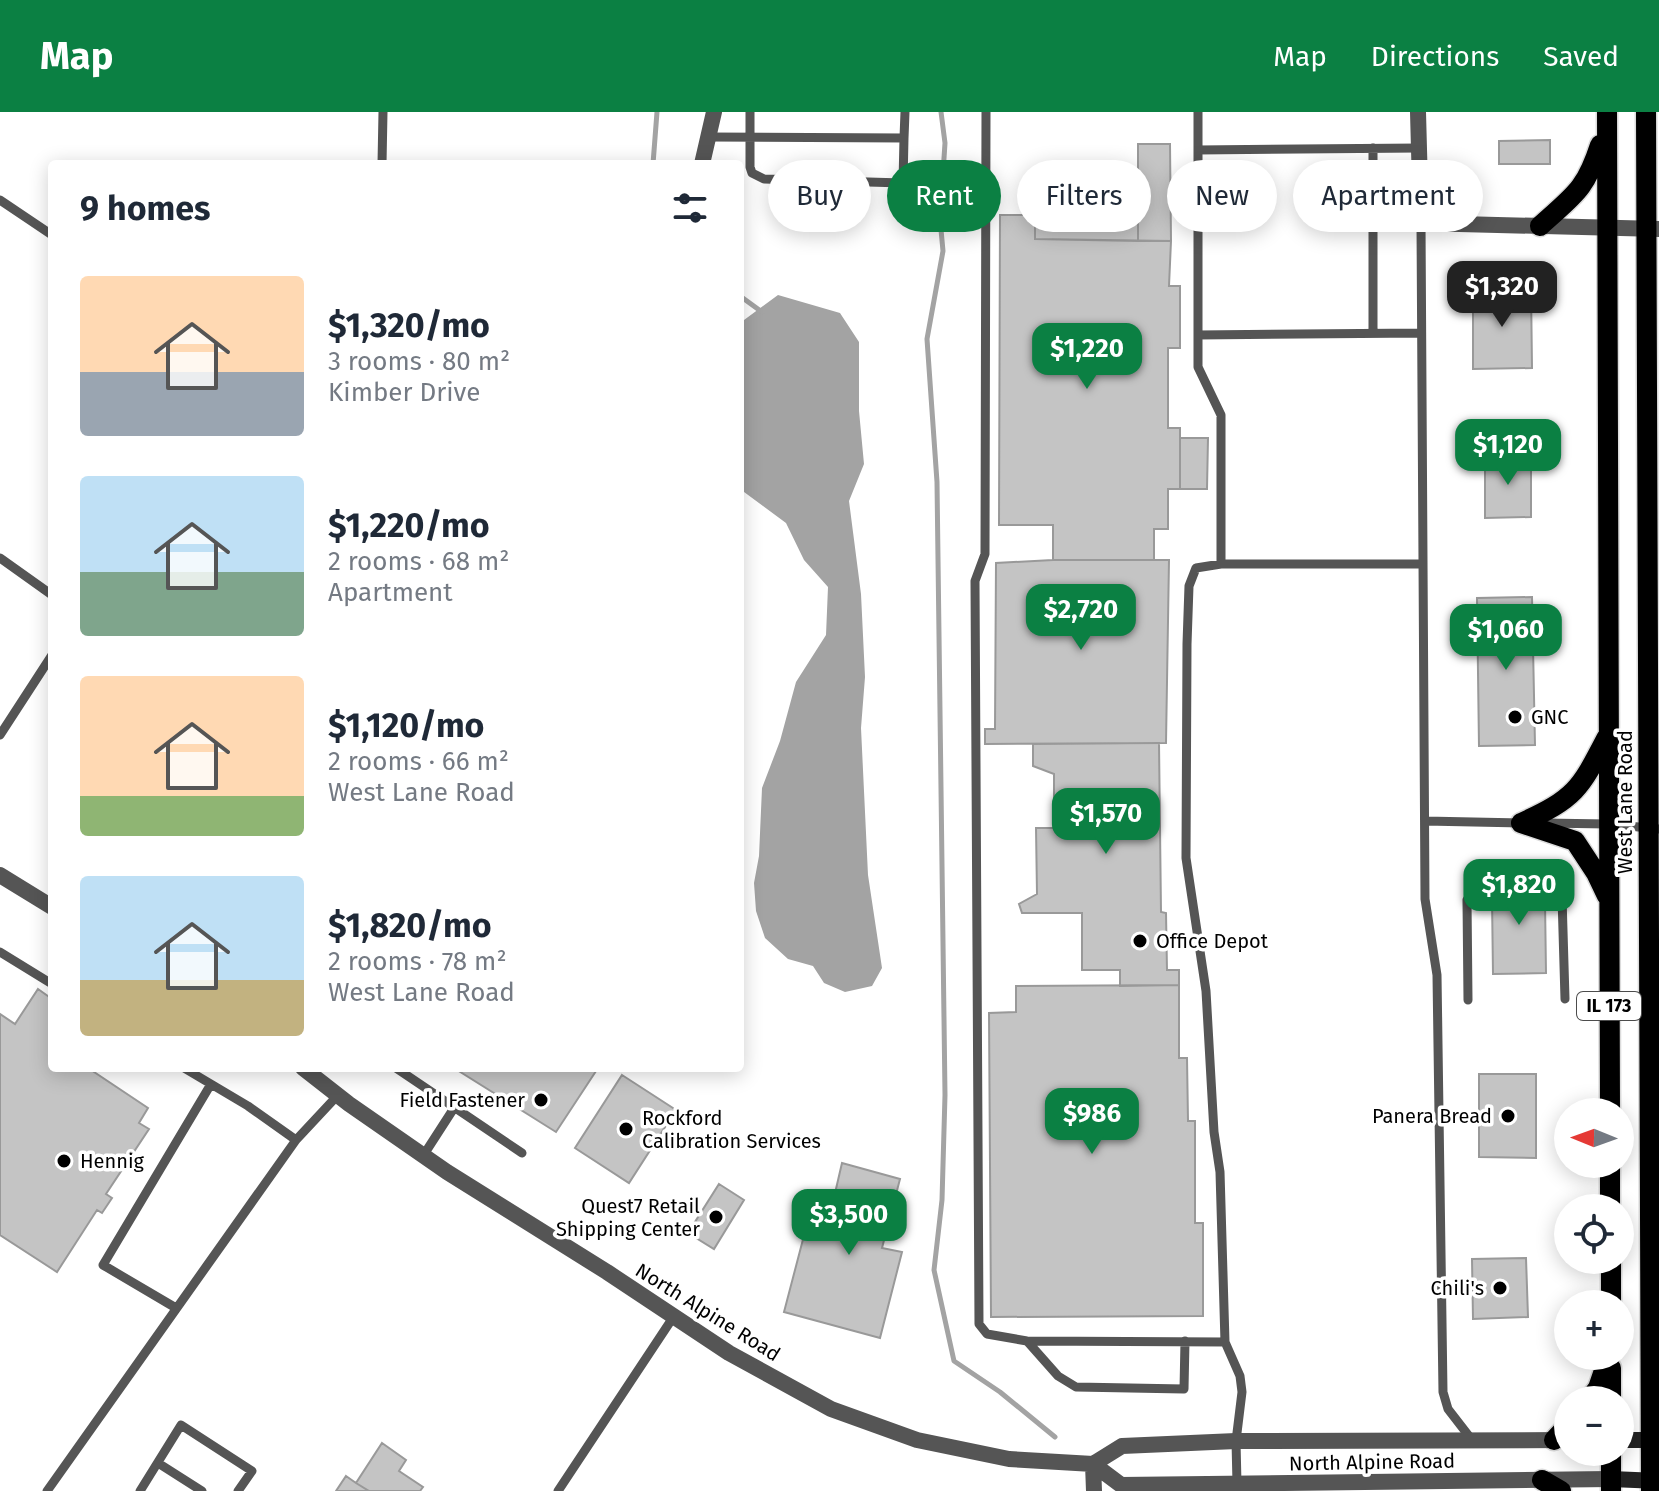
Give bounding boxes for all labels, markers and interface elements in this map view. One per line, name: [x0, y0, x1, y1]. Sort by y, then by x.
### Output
text: Map: [40, 33, 113, 79]
text: Map: [1273, 40, 1327, 73]
text: Directions: [1371, 40, 1499, 73]
text: Saved: [1543, 40, 1619, 73]
chip: Buy: [768, 160, 871, 232]
chip: Rent: [887, 160, 1001, 232]
chip: Filters: [1017, 160, 1151, 232]
chip: New: [1167, 160, 1277, 232]
chip: Apartment: [1293, 160, 1483, 232]
icon: filters: [668, 186, 712, 230]
text: 9 homes: [80, 188, 211, 229]
pin: $1,320: [1437, 261, 1567, 329]
text: $1,320: [1465, 271, 1539, 302]
text: $1,320/mo: [328, 305, 490, 346]
icon: home: [144, 308, 240, 404]
pin: $1,220: [1022, 323, 1152, 391]
text: $1,220: [1050, 333, 1124, 364]
text: 3 rooms · 80 m²: [328, 346, 510, 377]
text: Kimber Drive: [328, 377, 480, 408]
pin: $1,120: [1443, 419, 1573, 487]
text: $1,120: [1473, 429, 1543, 460]
text: $1,220/mo: [328, 505, 490, 546]
icon: home: [144, 508, 240, 604]
text: 2 rooms · 68 m²: [328, 546, 509, 577]
text: Apartment: [328, 577, 453, 608]
pin: $2,720: [1016, 584, 1146, 652]
text: $2,720: [1044, 594, 1118, 625]
pin: $1,060: [1441, 604, 1571, 672]
text: $1,060: [1468, 614, 1544, 645]
text: $1,120/mo: [328, 705, 484, 746]
place label: GNC: [1531, 705, 1568, 729]
icon: home: [144, 708, 240, 804]
marker: GNC: [1506, 708, 1524, 726]
street label: West Lane Road: [1613, 730, 1637, 874]
text: 2 rooms · 66 m²: [328, 746, 509, 777]
text: West Lane Road: [328, 777, 515, 808]
pin: $1,570: [1041, 788, 1171, 856]
text: $1,570: [1070, 798, 1142, 829]
pin: $1,820: [1454, 859, 1584, 927]
text: $1,820: [1481, 869, 1557, 900]
text: $1,820/mo: [328, 905, 492, 946]
icon: home: [144, 908, 240, 1004]
place label: Office Depot: [1156, 929, 1269, 953]
marker: Office Depot: [1131, 932, 1149, 950]
text: 2 rooms · 78 m²: [328, 946, 507, 977]
text: West Lane Road: [328, 977, 515, 1008]
road number: IL 173: [1577, 992, 1641, 1020]
place label: Field Fastener: [400, 1088, 525, 1112]
pin: $986: [1045, 1088, 1139, 1156]
marker: Field Fastener: [532, 1091, 550, 1109]
text: $986: [1063, 1098, 1121, 1129]
north arrow: [1554, 1098, 1634, 1178]
map controls: [1554, 1098, 1634, 1466]
place label: Panera Bread: [1372, 1104, 1492, 1128]
place label: Rockford Calibration Services: [642, 1106, 821, 1153]
marker: Panera Bread: [1499, 1107, 1517, 1125]
marker: Rockford Calibration Services: [617, 1120, 635, 1138]
place label: Hennig: [80, 1149, 145, 1173]
marker: Hennig: [55, 1152, 73, 1170]
pin: $3,500: [784, 1189, 914, 1257]
place label: Quest7 Retail Shipping Center: [556, 1194, 700, 1241]
button: locate: [1554, 1194, 1634, 1274]
text: $3,500: [810, 1199, 888, 1230]
marker: Quest7 Retail Shipping Center: [707, 1208, 725, 1226]
street label: North Alpine Road: [631, 1258, 785, 1366]
place label: Chili's: [1431, 1276, 1484, 1300]
marker: Chili's: [1491, 1279, 1509, 1297]
button: +: [1554, 1290, 1634, 1370]
button: −: [1554, 1386, 1634, 1466]
street label: North Alpine Road: [1289, 1449, 1455, 1475]

